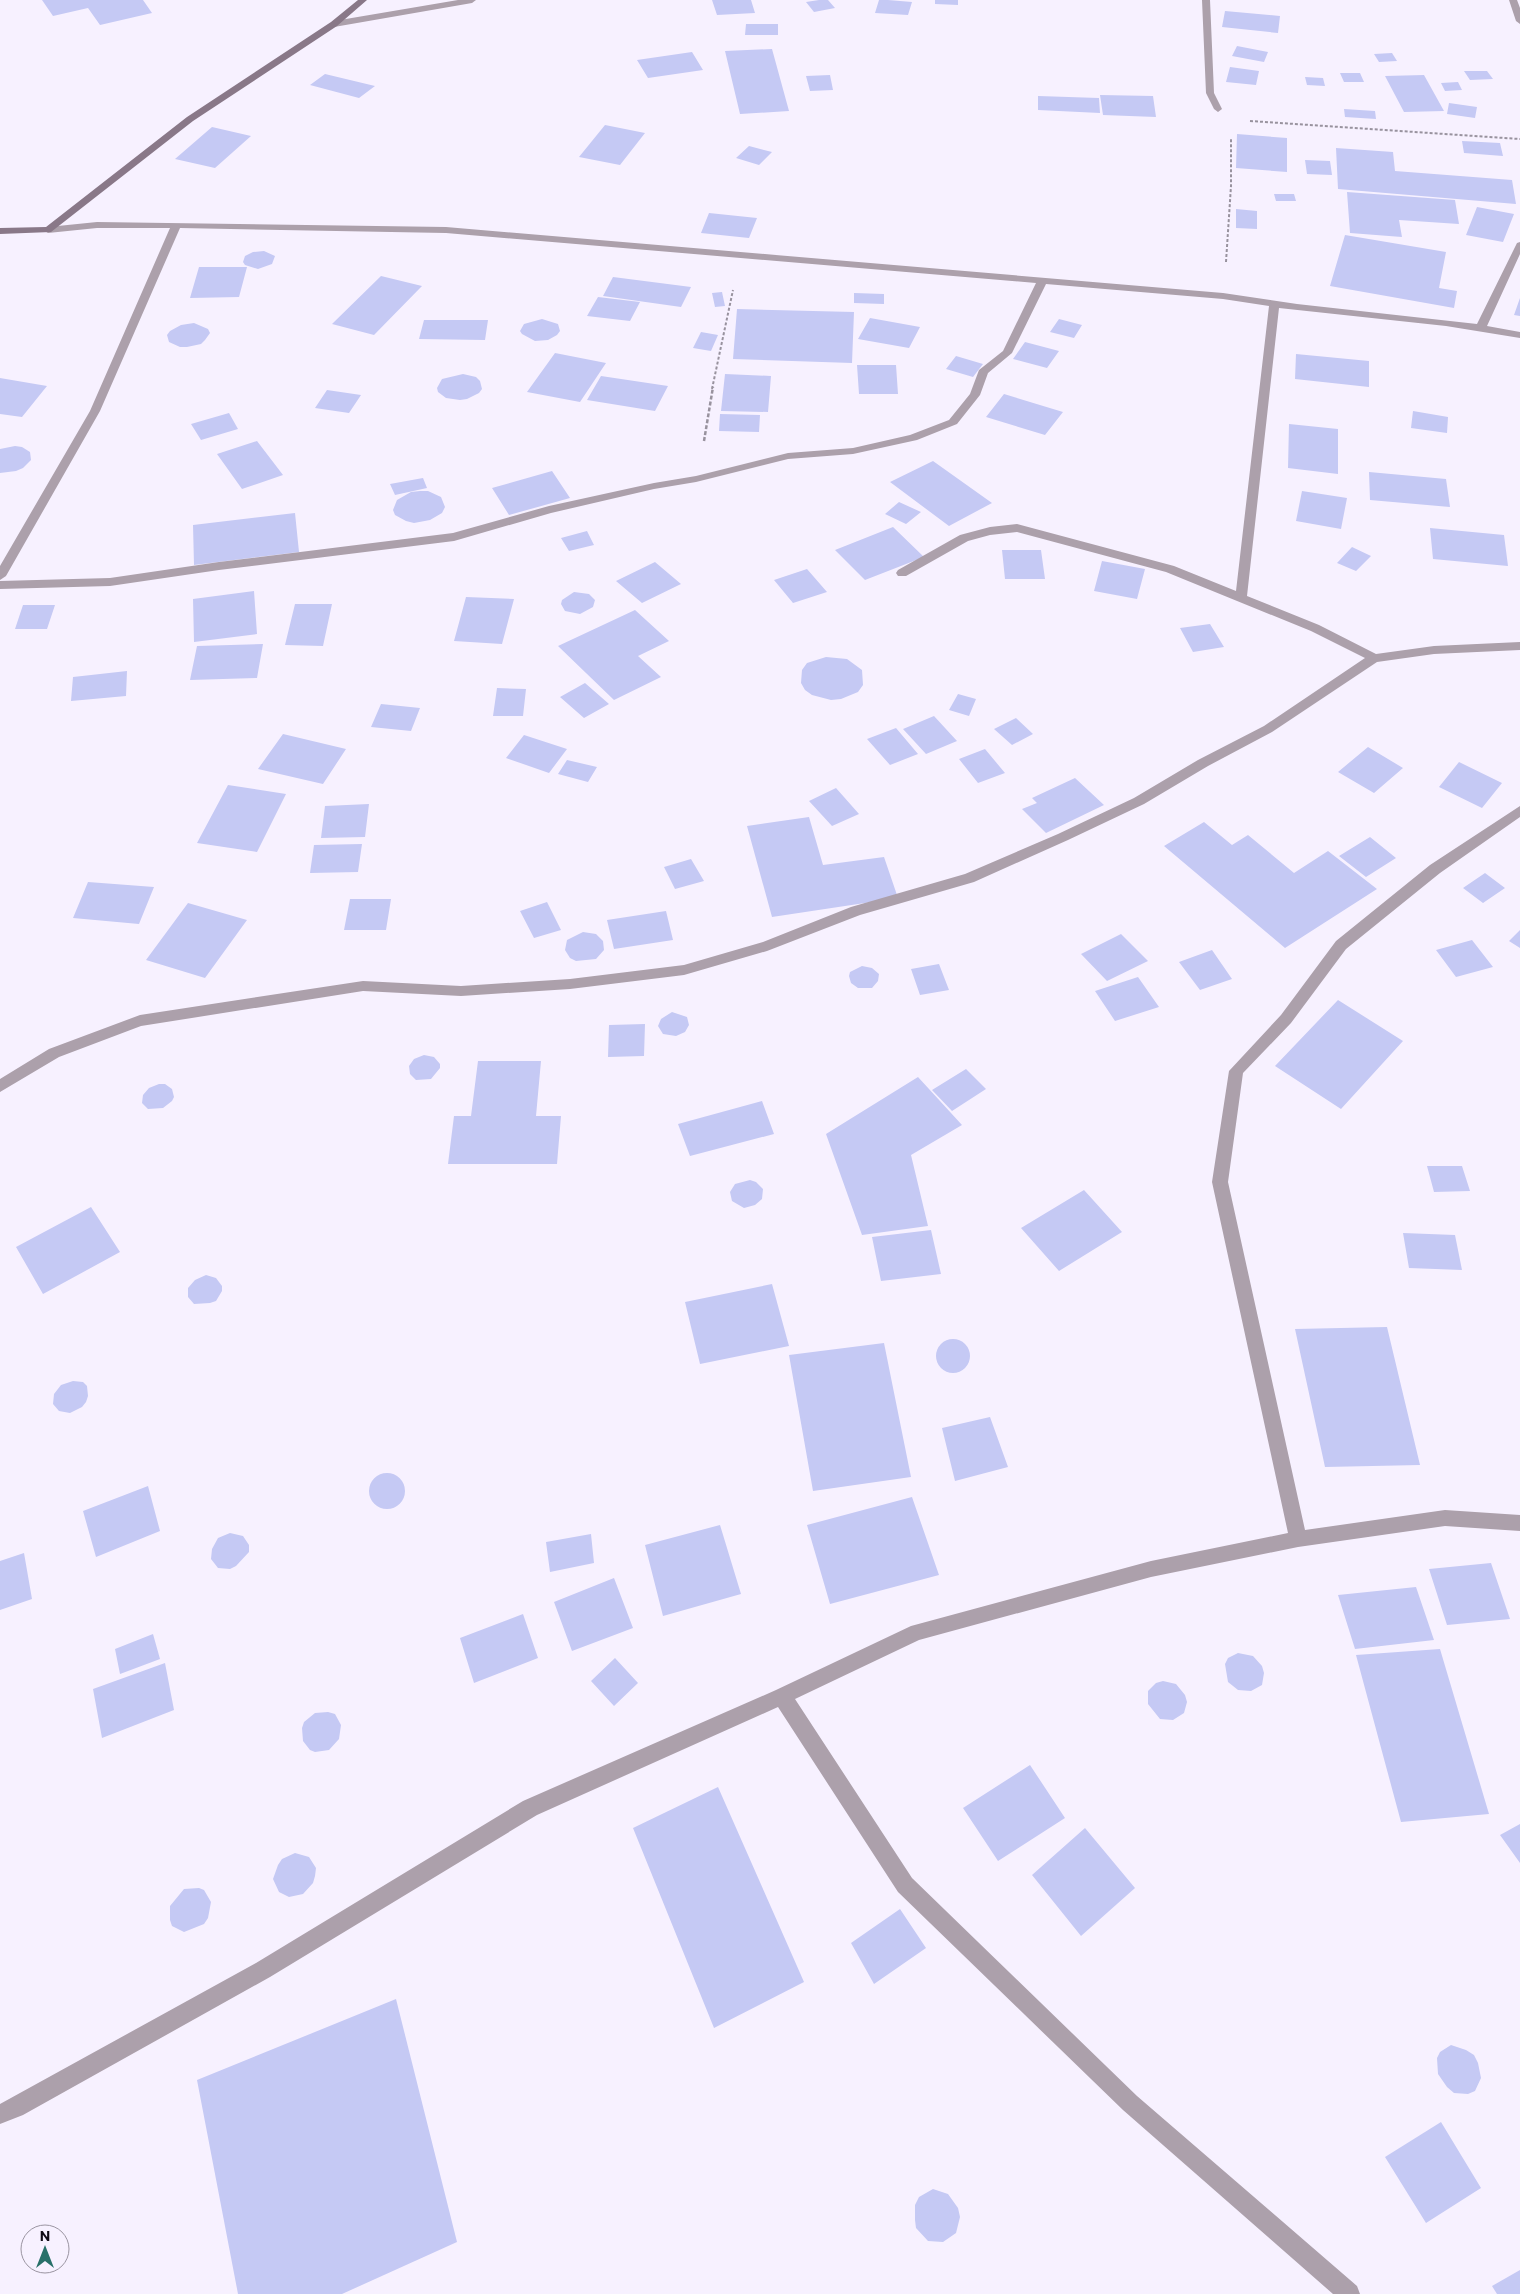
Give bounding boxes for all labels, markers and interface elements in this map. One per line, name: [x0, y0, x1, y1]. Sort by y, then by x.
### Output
north arrow: [20, 2224, 70, 2274]
text: N: [40, 2227, 50, 2244]

